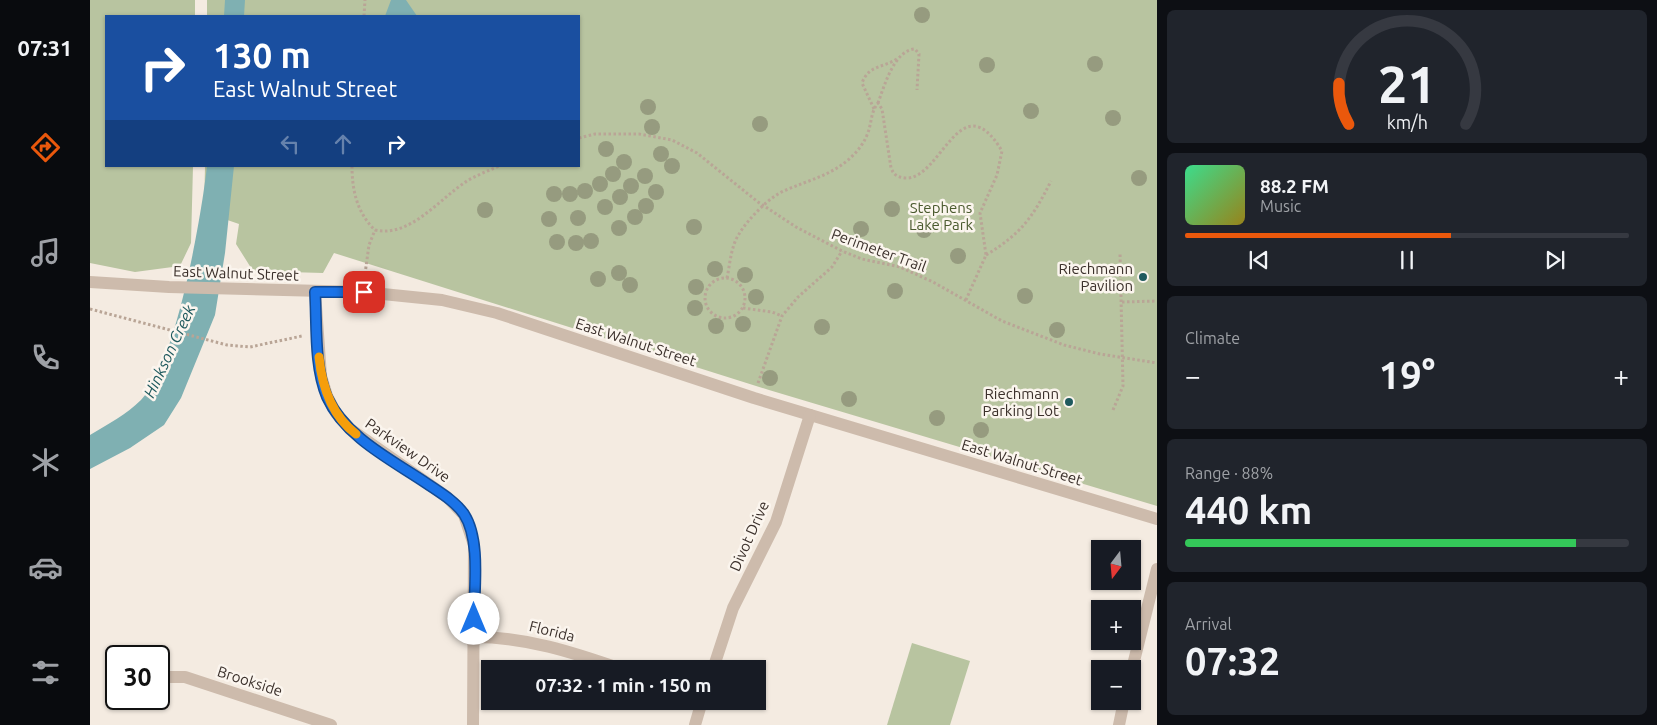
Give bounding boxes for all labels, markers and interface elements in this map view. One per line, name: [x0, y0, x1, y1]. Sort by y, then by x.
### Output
text: 07:31: [17, 35, 73, 60]
icon: right: [130, 35, 195, 100]
text: 130 m: [213, 35, 311, 75]
text: 21: [1378, 55, 1436, 113]
text: East Walnut Street: [213, 76, 397, 101]
text: km/h: [1386, 112, 1428, 132]
icon: directions: [28, 130, 63, 165]
icon: left: [276, 130, 304, 158]
icon: ahead: [329, 130, 357, 158]
icon: right: [382, 130, 410, 158]
text: 88.2 FM: [1260, 175, 1329, 197]
text: Music: [1260, 197, 1301, 215]
park label: Stephens Lake Park: [909, 199, 974, 233]
street label: Perimeter Trail: [829, 225, 929, 275]
icon: music: [28, 235, 63, 270]
icon: previous: [1245, 246, 1273, 274]
icon: pause: [1393, 246, 1421, 274]
icon: next: [1541, 246, 1569, 274]
place label: Riechmann Pavilion: [1058, 260, 1133, 294]
street label: East Walnut Street: [173, 262, 299, 284]
pin: [343, 271, 385, 313]
marker: Riechmann Pavilion: [1137, 271, 1149, 283]
icon: arrive: [350, 278, 378, 306]
water label: Hinkson Creek: [140, 301, 199, 400]
street label: East Walnut Street: [574, 315, 698, 370]
text: Climate: [1185, 329, 1240, 347]
icon: phone: [28, 340, 63, 375]
text: 19°: [1379, 354, 1435, 396]
text: −: [1185, 360, 1201, 391]
text: +: [1613, 360, 1629, 391]
place label: Riechmann Parking Lot: [983, 385, 1059, 419]
marker: Riechmann Parking Lot: [1063, 396, 1075, 408]
street label: Parkview Drive: [362, 414, 454, 486]
street label: East Walnut Street: [959, 436, 1085, 489]
icon: climate: [28, 445, 63, 480]
text: Range · 88%: [1185, 464, 1273, 482]
text: 440 km: [1185, 489, 1312, 531]
street label: Divot Drive: [726, 498, 772, 574]
north arrow: [1091, 540, 1141, 590]
map controls: [1091, 540, 1141, 710]
icon: car: [28, 550, 63, 585]
position arrow: [447, 592, 499, 644]
button: +: [1091, 600, 1141, 650]
text: Arrival: [1185, 615, 1232, 633]
street label: Florida: [527, 617, 577, 645]
text: 07:32: [1185, 640, 1280, 682]
speed limit sign: 30: [105, 645, 170, 710]
icon: filters: [28, 655, 63, 690]
button: −: [1091, 660, 1141, 710]
street label: Brookside: [215, 662, 285, 700]
text: 07:32 · 1 min · 150 m: [536, 674, 711, 696]

